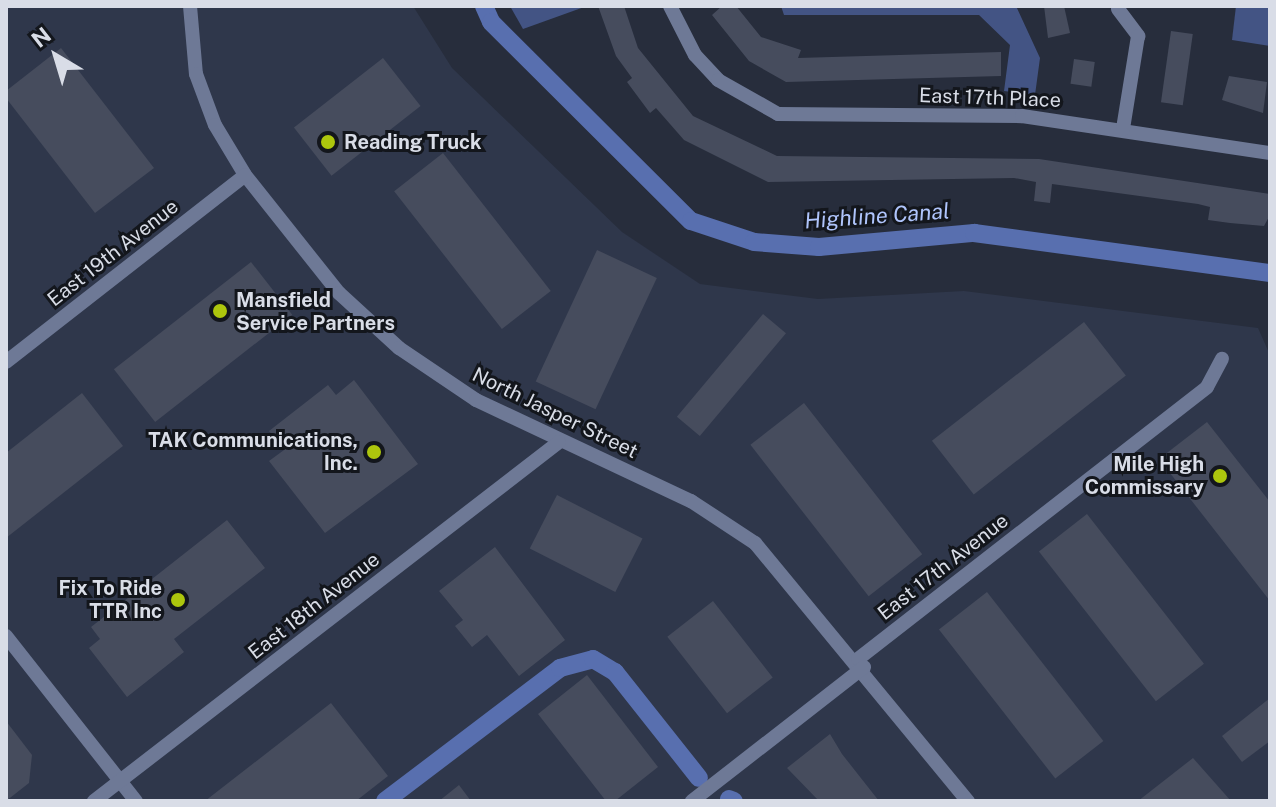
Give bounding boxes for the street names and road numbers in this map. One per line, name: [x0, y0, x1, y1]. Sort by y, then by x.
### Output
street label: East 17th Place: [919, 84, 1061, 112]
street label: East 19th Avenue: [43, 195, 183, 311]
street label: North Jasper Street: [468, 363, 642, 463]
street label: East 17th Avenue: [873, 509, 1013, 625]
street label: East 18th Avenue: [244, 547, 384, 665]

